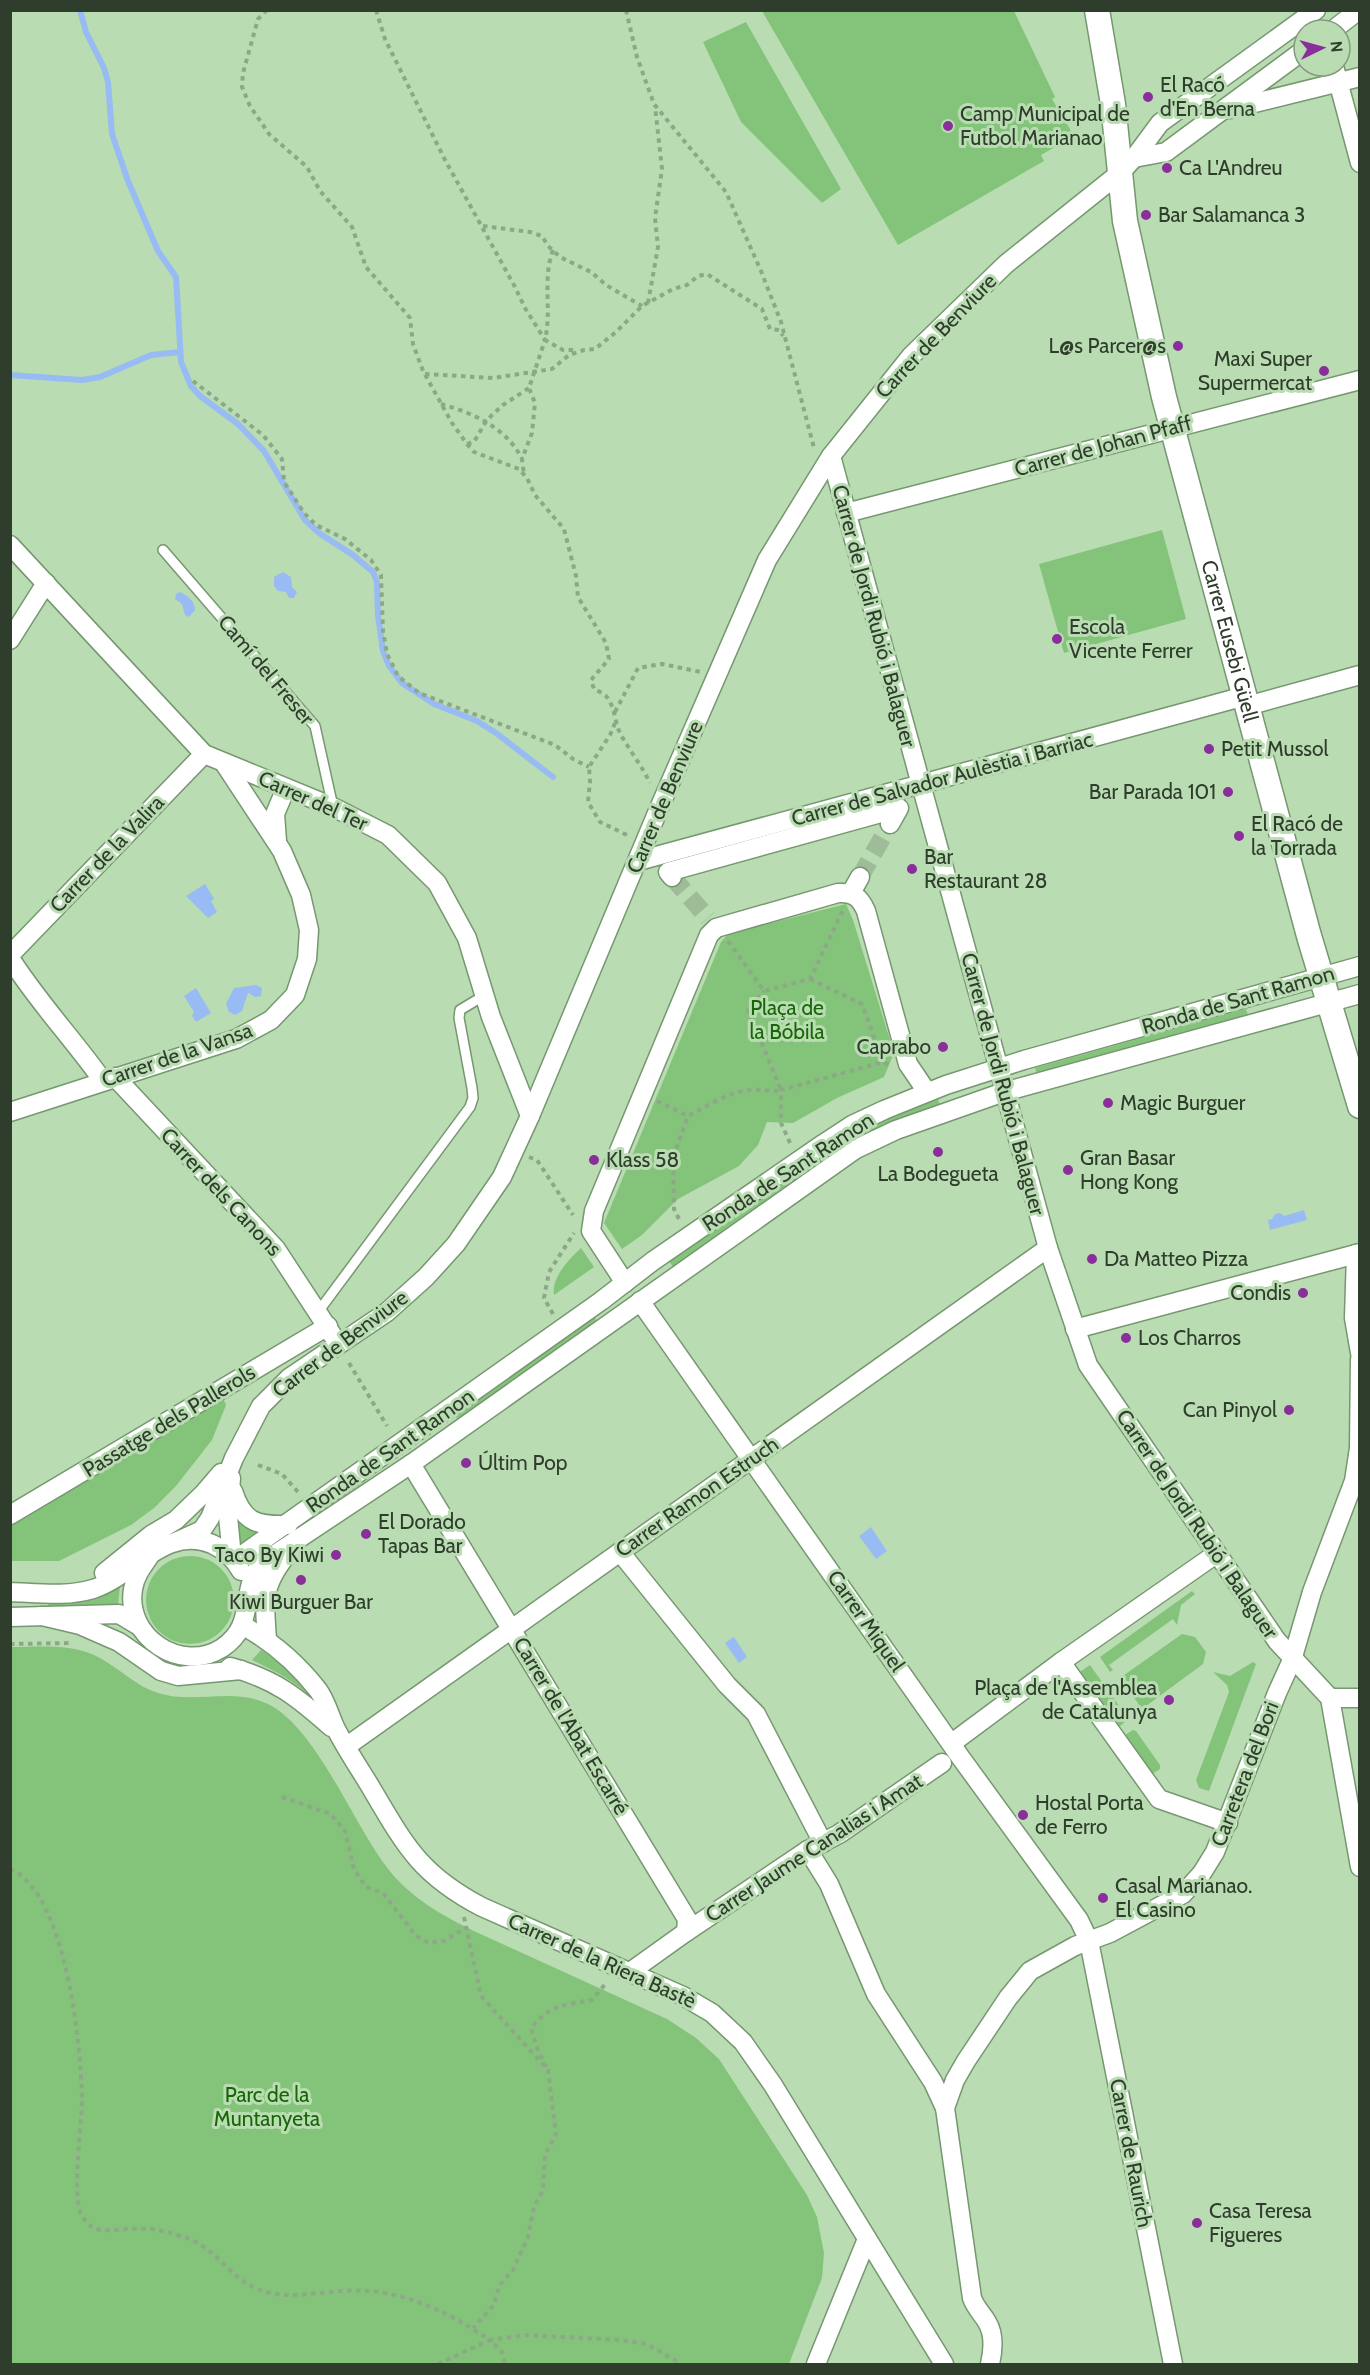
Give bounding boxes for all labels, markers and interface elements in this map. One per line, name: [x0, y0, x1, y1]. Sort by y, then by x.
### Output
north arrow: [1292, 18, 1352, 78]
text: N: [1326, 40, 1346, 53]
place label: El Racó d'En Berna: [1160, 72, 1255, 121]
marker: El Racó d'En Berna: [1141, 90, 1155, 104]
place label: Camp Municipal de Futbol Marianao: [960, 101, 1130, 150]
marker: Camp Municipal de Futbol Marianao: [941, 119, 955, 133]
place label: Ca L'Andreu: [1179, 155, 1283, 180]
marker: Ca L'Andreu: [1160, 161, 1174, 175]
place label: Bar Salamanca 3: [1158, 202, 1305, 227]
marker: Bar Salamanca 3: [1139, 208, 1153, 222]
street label: Carrer de Benviure: [870, 268, 1001, 403]
place label: L@s Parcer@s: [1048, 333, 1166, 358]
marker: L@s Parcer@s: [1171, 339, 1185, 353]
place label: Maxi Super Supermercat: [1198, 346, 1312, 395]
marker: Maxi Super Supermercat: [1317, 364, 1331, 378]
street label: Carrer de Johan Pfaff: [1011, 410, 1194, 481]
street label: Carrer de Jordi Rubió i Balaguer: [827, 482, 922, 750]
street label: Carrer Eusebi Güell: [1196, 557, 1264, 725]
street label: Camí del Freser: [213, 610, 320, 730]
place label: Escola Vicente Ferrer: [1069, 614, 1193, 663]
marker: Escola Vicente Ferrer: [1050, 632, 1064, 646]
street label: Carrer de Benviure: [621, 717, 708, 877]
street label: Carrer de Salvador Aulèstia i Barriac: [789, 726, 1095, 831]
place label: Petit Mussol: [1221, 736, 1329, 761]
marker: Petit Mussol: [1202, 742, 1216, 756]
street label: Carrer del Ter: [255, 765, 372, 836]
place label: Bar Parada 101: [1089, 779, 1216, 804]
marker: Bar Parada 101: [1221, 785, 1235, 799]
street label: Carrer de la Valira: [44, 790, 169, 917]
place label: El Racó de la Torrada: [1251, 811, 1343, 860]
marker: El Racó de la Torrada: [1232, 829, 1246, 843]
place label: Bar Restaurant 28: [924, 844, 1048, 893]
marker: Bar Restaurant 28: [905, 862, 919, 876]
street label: Carrer de Jordi Rubió i Balaguer: [956, 950, 1051, 1218]
street label: Ronda de Sant Ramon: [1139, 960, 1337, 1039]
park label: Plaça de la Bóbila: [750, 995, 825, 1044]
street label: Carrer de la Vansa: [98, 1017, 255, 1092]
place label: Caprabo: [857, 1034, 931, 1059]
marker: Caprabo: [936, 1040, 950, 1054]
place label: Magic Burguer: [1120, 1090, 1246, 1115]
marker: Magic Burguer: [1101, 1096, 1115, 1110]
street label: Ronda de Sant Ramon: [697, 1107, 878, 1236]
street label: Carrer dels Canons: [156, 1123, 287, 1261]
marker: La Bodegueta: [931, 1145, 945, 1159]
place label: Gran Basar Hong Kong: [1080, 1145, 1178, 1194]
place label: Klass 58: [606, 1147, 679, 1172]
marker: Klass 58: [587, 1153, 601, 1167]
place label: La Bodegueta: [877, 1161, 999, 1186]
marker: Gran Basar Hong Kong: [1061, 1163, 1075, 1177]
place label: Da Matteo Pizza: [1104, 1246, 1248, 1271]
marker: Da Matteo Pizza: [1085, 1252, 1099, 1266]
place label: Condis: [1230, 1280, 1291, 1305]
street label: Carrer de Benviure: [267, 1284, 412, 1403]
marker: Condis: [1296, 1286, 1310, 1300]
place label: Los Charros: [1138, 1325, 1241, 1350]
marker: Los Charros: [1119, 1331, 1133, 1345]
street label: Passatge dels Pallerols: [78, 1359, 260, 1482]
street label: Ronda de Sant Ramon: [301, 1383, 478, 1518]
place label: Can Pinyol: [1183, 1397, 1277, 1422]
marker: Can Pinyol: [1282, 1403, 1296, 1417]
street label: Carrer de Jordi Rubió i Balaguer: [1111, 1405, 1284, 1643]
street label: Carrer Ramon Estruch: [610, 1431, 783, 1562]
place label: Últim Pop: [478, 1450, 567, 1475]
marker: Últim Pop: [459, 1456, 473, 1470]
place label: El Dorado Tapas Bar: [378, 1509, 466, 1558]
marker: El Dorado Tapas Bar: [359, 1527, 373, 1541]
place label: Taco By Kiwi: [214, 1542, 324, 1567]
marker: Taco By Kiwi: [329, 1548, 343, 1562]
street label: Carrer Miquel: [822, 1565, 910, 1676]
marker: Kiwi Burguer Bar: [294, 1573, 308, 1587]
place label: Kiwi Burguer Bar: [229, 1589, 373, 1614]
street label: Carrer de l'Abat Escarré: [509, 1632, 634, 1819]
place label: Plaça de l'Assemblea de Catalunya: [974, 1675, 1157, 1724]
marker: Plaça de l'Assemblea de Catalunya: [1162, 1693, 1176, 1707]
street label: Carretera del Bori: [1205, 1698, 1284, 1850]
street label: Carrer Jaume Canalias i Amat: [701, 1768, 927, 1927]
place label: Hostal Porta de Ferro: [1035, 1790, 1144, 1839]
marker: Hostal Porta de Ferro: [1016, 1808, 1030, 1822]
place label: Casal Marianao. El Casino: [1115, 1873, 1252, 1922]
marker: Casal Marianao. El Casino: [1096, 1891, 1110, 1905]
street label: Carrer de la Riera Bastè: [504, 1908, 700, 2013]
street label: Carrer de Raurich: [1105, 2076, 1158, 2229]
park label: Parc de la Muntanyeta: [214, 2082, 320, 2131]
place label: Casa Teresa Figueres: [1209, 2198, 1312, 2247]
marker: Casa Teresa Figueres: [1190, 2216, 1204, 2230]

